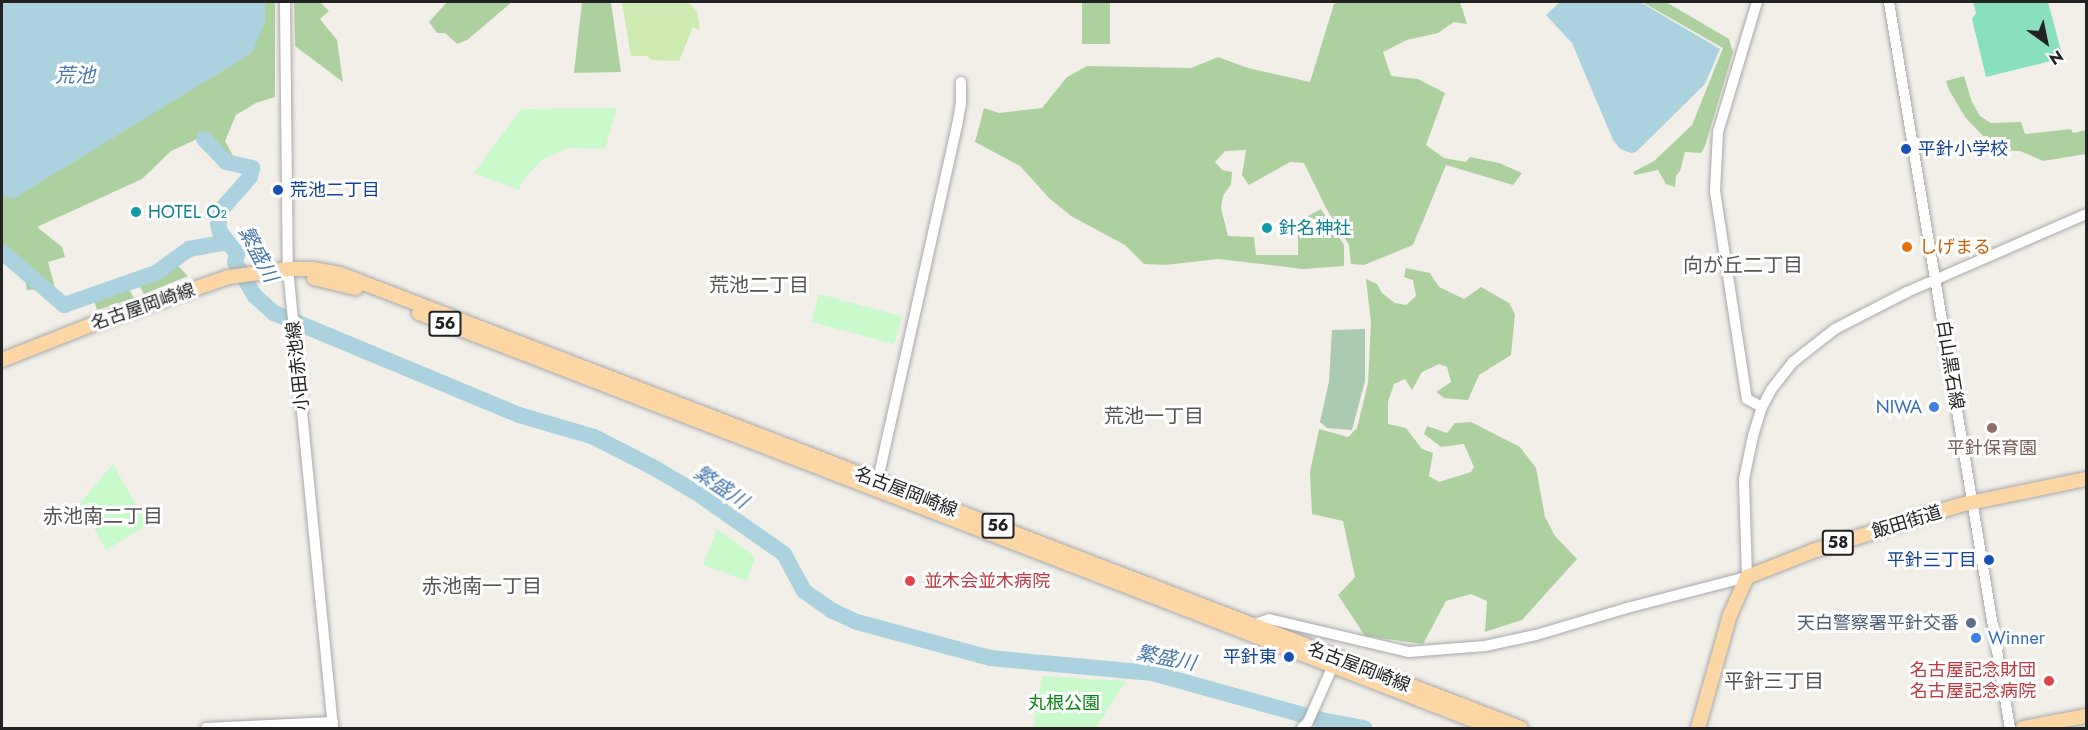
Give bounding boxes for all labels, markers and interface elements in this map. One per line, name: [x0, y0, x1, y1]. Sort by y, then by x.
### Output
north arrow: [2016, 12, 2076, 72]
text: N: [2044, 44, 2068, 71]
water label: 荒池: [55, 63, 95, 87]
place label: 平針小学校: [1918, 138, 2008, 160]
marker: 平針小学校: [1899, 142, 1913, 156]
place label: 荒池二丁目: [290, 179, 380, 201]
marker: 荒池二丁目: [271, 183, 285, 197]
place label: HOTEL O₂: [148, 201, 227, 223]
marker: HOTEL O₂: [129, 205, 143, 219]
place label: 針名神社: [1279, 217, 1351, 239]
marker: 針名神社: [1260, 221, 1274, 235]
water label: 繁盛川: [233, 222, 283, 286]
place label: しげまる: [1919, 236, 1991, 258]
marker: しげまる: [1900, 240, 1914, 254]
district label: 向が丘二丁目: [1683, 253, 1803, 277]
district label: 荒池二丁目: [709, 273, 809, 297]
street label: 名古屋岡崎線: [88, 279, 198, 335]
road number: 56: [427, 311, 463, 337]
street label: 白山黒石線: [1932, 319, 1968, 411]
street label: 小田赤池線: [283, 320, 313, 412]
place label: NIWA: [1876, 396, 1922, 418]
marker: NIWA: [1927, 400, 1941, 414]
district label: 荒池一丁目: [1104, 404, 1204, 428]
marker: 平針保育園: [1985, 421, 1999, 435]
place label: 平針保育園: [1947, 437, 2037, 459]
water label: 繁盛川: [689, 460, 753, 514]
street label: 名古屋岡崎線: [852, 463, 960, 521]
street label: 飯田街道: [1869, 501, 1945, 543]
district label: 赤池南二丁目: [43, 504, 163, 528]
road number: 56: [980, 513, 1016, 539]
road number: 58: [1822, 530, 1854, 556]
place label: 平針三丁目: [1887, 549, 1977, 571]
marker: 平針三丁目: [1982, 553, 1996, 567]
place label: 並木会並木病院: [924, 570, 1050, 592]
marker: 並木会並木病院: [901, 572, 919, 590]
district label: 赤池南一丁目: [422, 574, 542, 598]
place label: 天白警察署平針交番: [1797, 612, 1959, 634]
marker: 天白警察署平針交番: [1964, 616, 1978, 630]
place label: Winner: [1988, 627, 2045, 649]
marker: Winner: [1969, 631, 1983, 645]
street label: 名古屋岡崎線: [1305, 638, 1413, 696]
water label: 繁盛川: [1134, 640, 1198, 676]
place label: 平針東: [1223, 646, 1277, 668]
marker: 平針東: [1282, 650, 1296, 664]
place label: 名古屋記念財団 名古屋記念病院: [1910, 660, 2036, 702]
district label: 平針三丁目: [1724, 669, 1824, 693]
marker: 名古屋記念財団 名古屋記念病院: [2040, 672, 2058, 690]
park label: 丸根公園: [1028, 692, 1100, 714]

